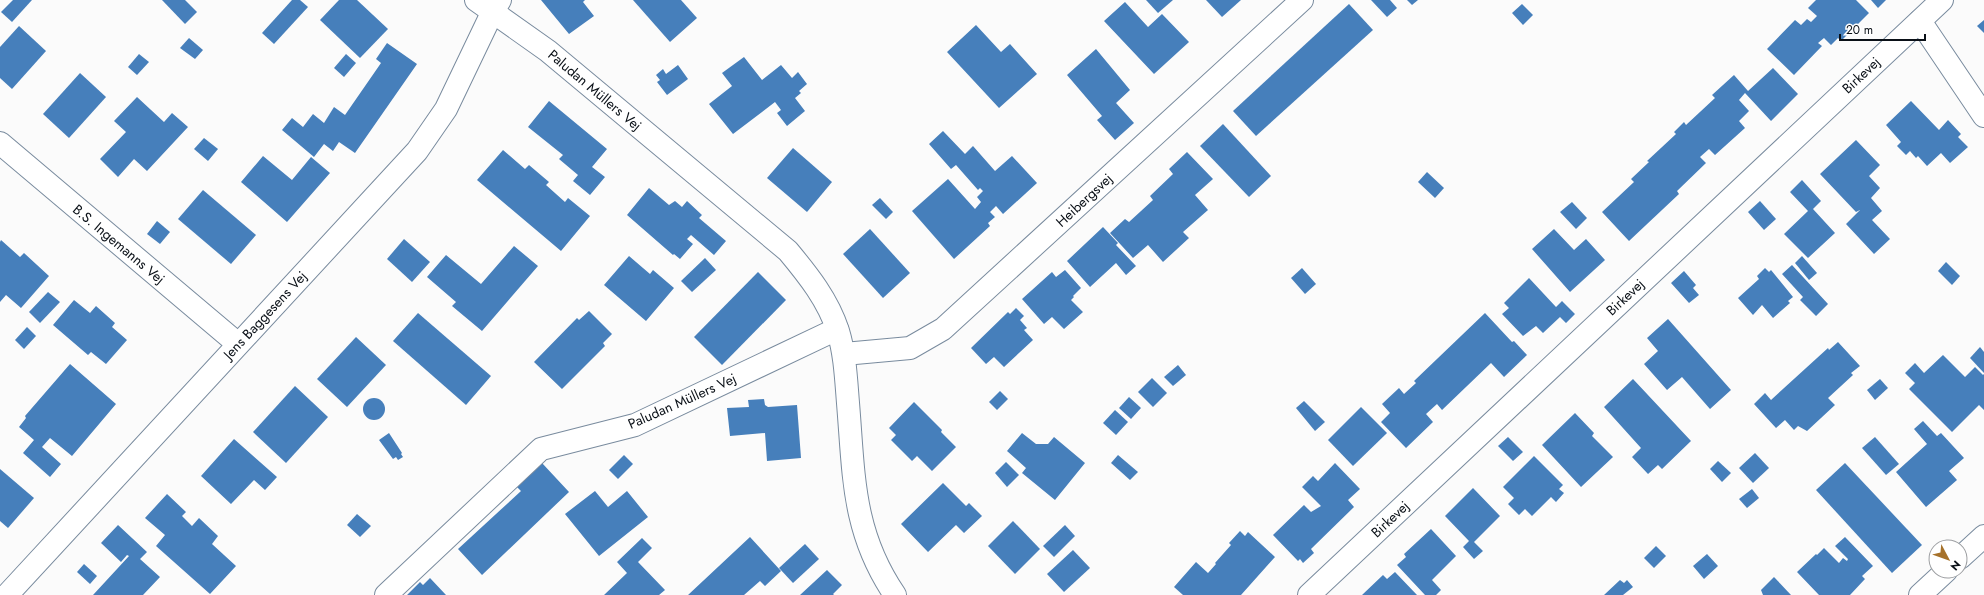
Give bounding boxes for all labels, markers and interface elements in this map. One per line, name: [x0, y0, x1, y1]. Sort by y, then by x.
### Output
scale bar: [1840, 16, 1925, 42]
text: 20 m: [1846, 21, 1873, 39]
street label: Paludan Müllers Vej: [544, 45, 646, 135]
street label: Birkevej: [1837, 52, 1885, 98]
street label: Heibergsvej: [1051, 169, 1117, 231]
street label: B.S. Ingemanns Vej: [69, 199, 169, 289]
street label: Jens Baggesens Vej: [217, 266, 311, 365]
street label: Birkevej: [1601, 274, 1649, 320]
street label: Paludan Müllers Vej: [625, 368, 739, 434]
street label: Birkevej: [1366, 496, 1414, 542]
north arrow: [1928, 539, 1968, 579]
text: N: [1947, 557, 1964, 574]

